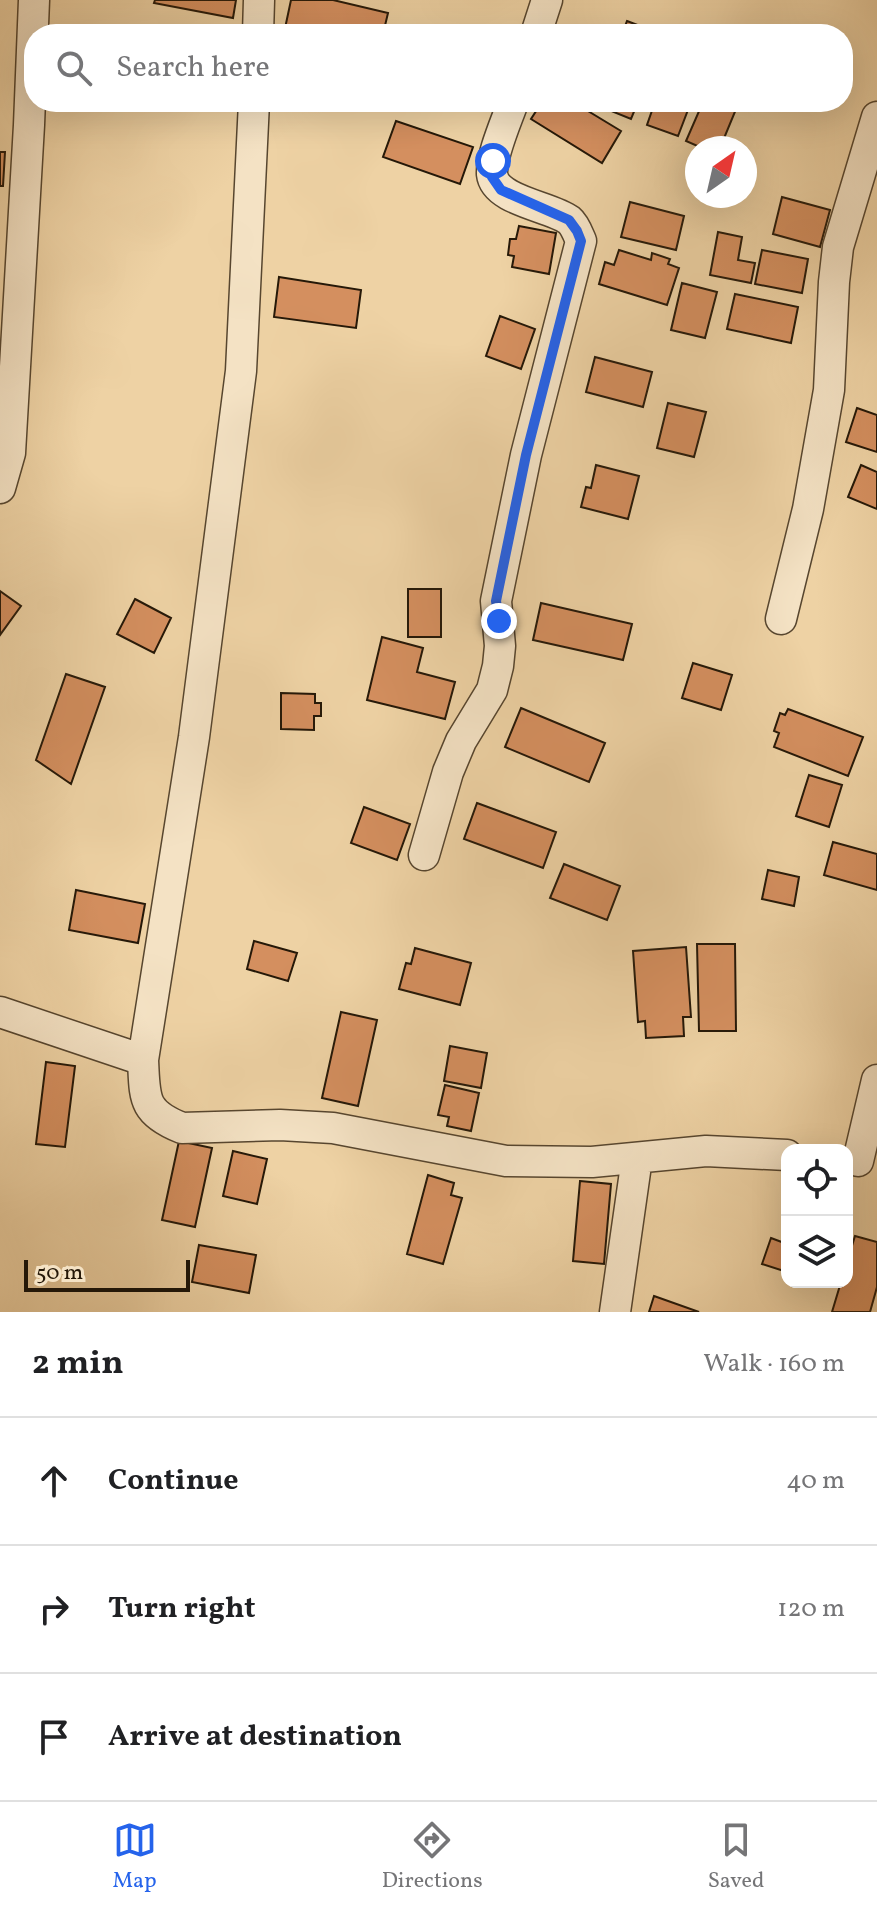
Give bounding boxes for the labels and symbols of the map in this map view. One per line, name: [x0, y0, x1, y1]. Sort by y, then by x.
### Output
north arrow: [685, 136, 757, 208]
route start: [475, 143, 511, 179]
route end: [481, 603, 517, 639]
scale bar: [24, 1256, 190, 1292]

